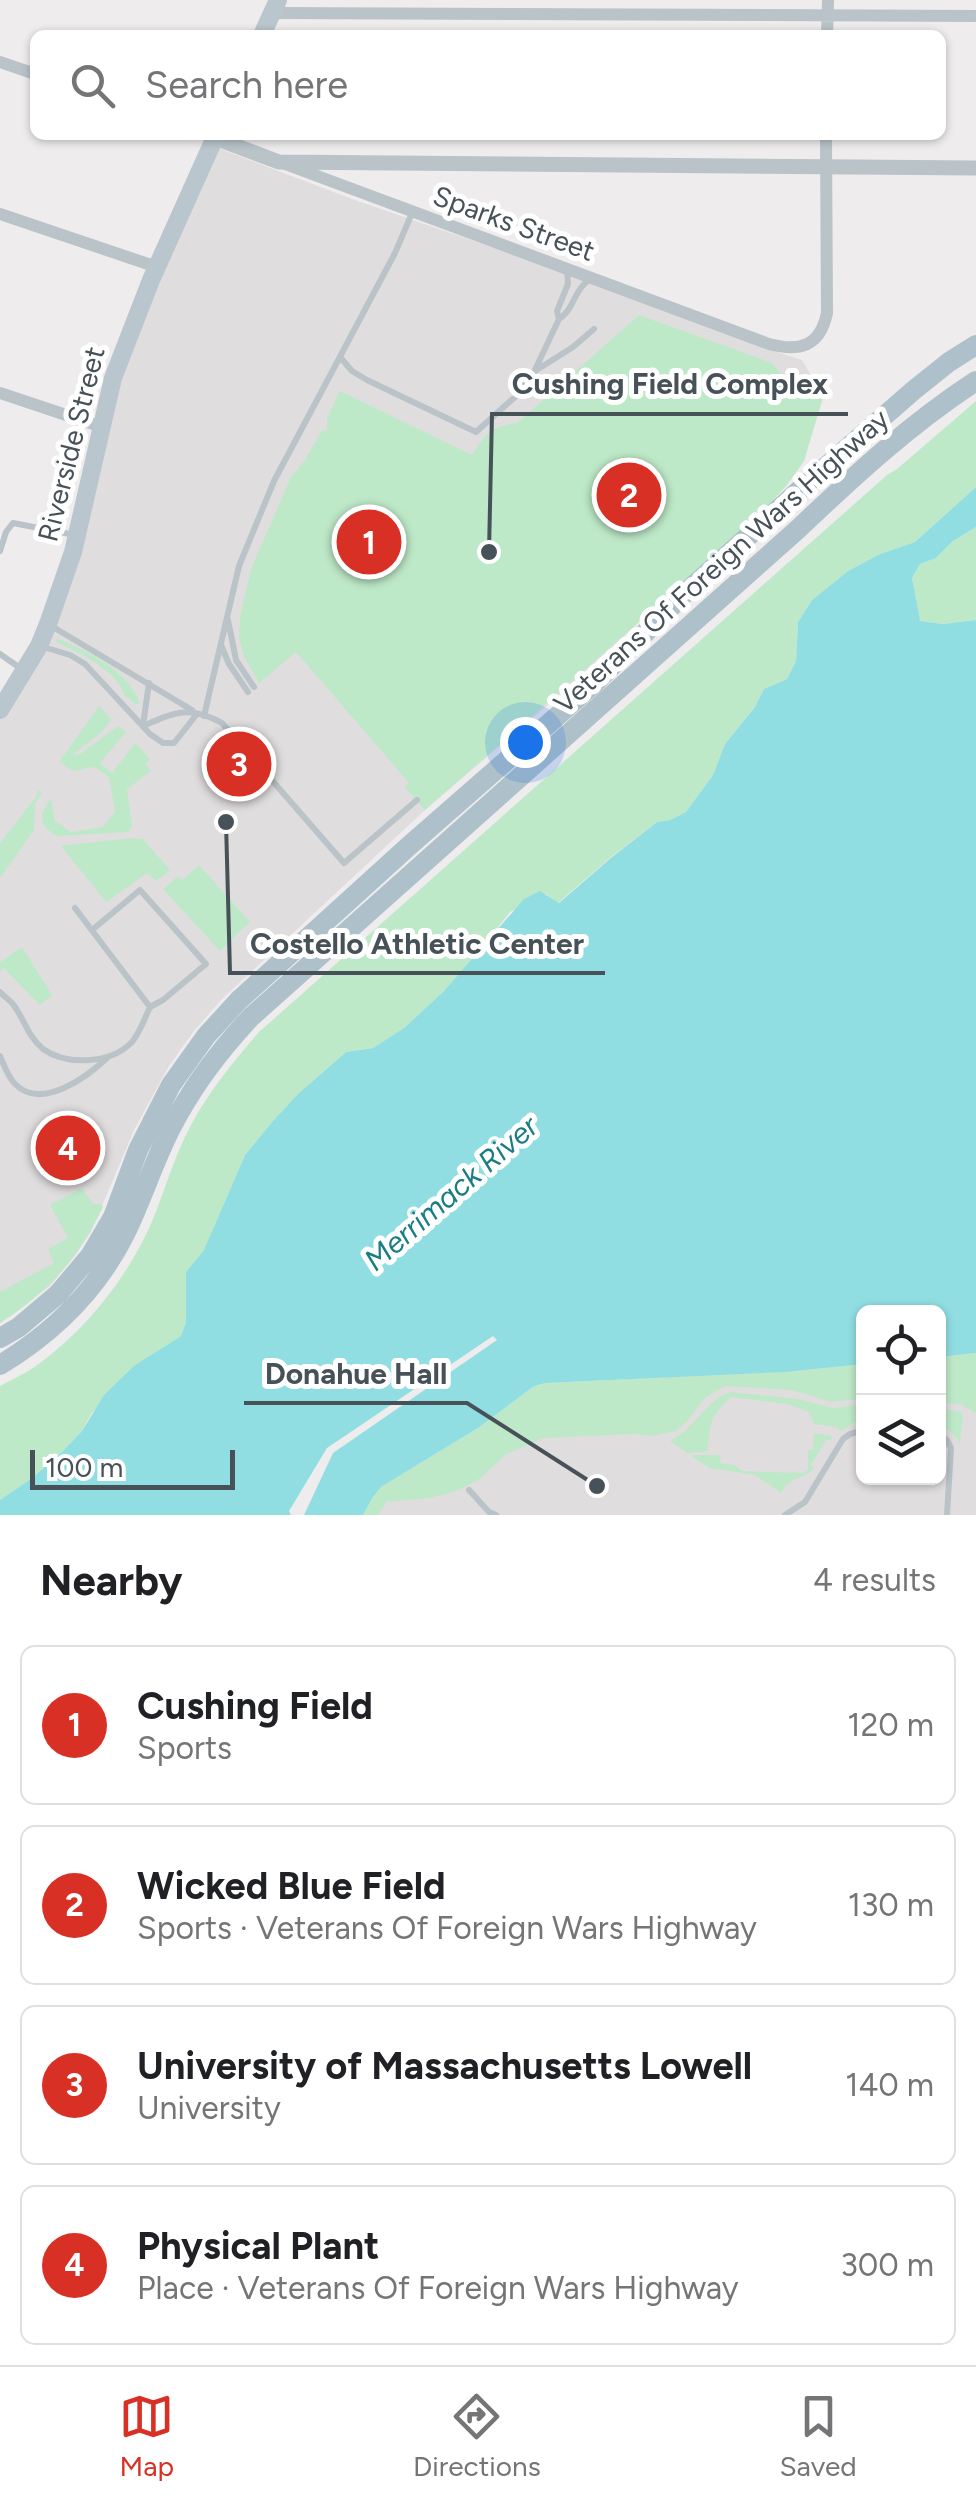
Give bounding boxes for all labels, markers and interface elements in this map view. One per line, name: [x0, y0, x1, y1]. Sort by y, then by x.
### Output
search box: [30, 30, 946, 140]
icon: search: [65, 58, 120, 113]
text: Search here: [145, 62, 348, 108]
street label: Sparks Street: [429, 178, 599, 268]
street label: Riverside Street: [30, 343, 112, 545]
callout: Cushing Field Complex: [492, 354, 848, 414]
text: Cushing Field Complex: [512, 365, 828, 402]
street label: Veterans Of Foreign Wars Highway: [547, 402, 895, 720]
pin: 2: [596, 458, 662, 532]
pin: 1: [336, 504, 402, 580]
your location: [500, 717, 551, 768]
pin: 3: [206, 726, 272, 802]
callout: Costello Athletic Center: [230, 913, 605, 973]
text: Costello Athletic Center: [250, 925, 584, 962]
water label: Merrimack River: [357, 1106, 547, 1279]
pin: 4: [36, 1110, 100, 1186]
map controls: [856, 1305, 946, 1485]
button: locate: [856, 1305, 946, 1395]
callout: Donahue Hall: [244, 1343, 467, 1403]
text: Donahue Hall: [265, 1355, 447, 1392]
button: layers: [856, 1395, 946, 1485]
scale bar: [30, 1445, 235, 1490]
text: 100 m: [45, 1450, 123, 1484]
text: Nearby: [40, 1555, 182, 1606]
text: 4 results: [813, 1561, 936, 1599]
text: Cushing Field: [137, 1683, 373, 1729]
text: 1: [68, 1706, 81, 1744]
text: 120 m: [847, 1706, 934, 1744]
text: Sports: [137, 1729, 232, 1767]
text: Wicked Blue Field: [137, 1863, 446, 1909]
text: 2: [65, 1886, 84, 1924]
text: 130 m: [848, 1886, 934, 1924]
text: Sports · Veterans Of Foreign Wars Highway: [137, 1909, 757, 1947]
text: University of Massachusetts Lowell: [137, 2043, 752, 2089]
text: 3: [66, 2066, 83, 2104]
text: 140 m: [845, 2066, 934, 2104]
text: University: [137, 2089, 281, 2127]
text: Physical Plant: [137, 2223, 379, 2269]
text: 4: [64, 2246, 85, 2284]
text: 300 m: [840, 2246, 934, 2284]
text: Place · Veterans Of Foreign Wars Highway: [137, 2269, 739, 2307]
tab: Map: [119, 2389, 174, 2483]
tab: Directions: [413, 2389, 541, 2483]
tab: Saved: [779, 2389, 857, 2483]

